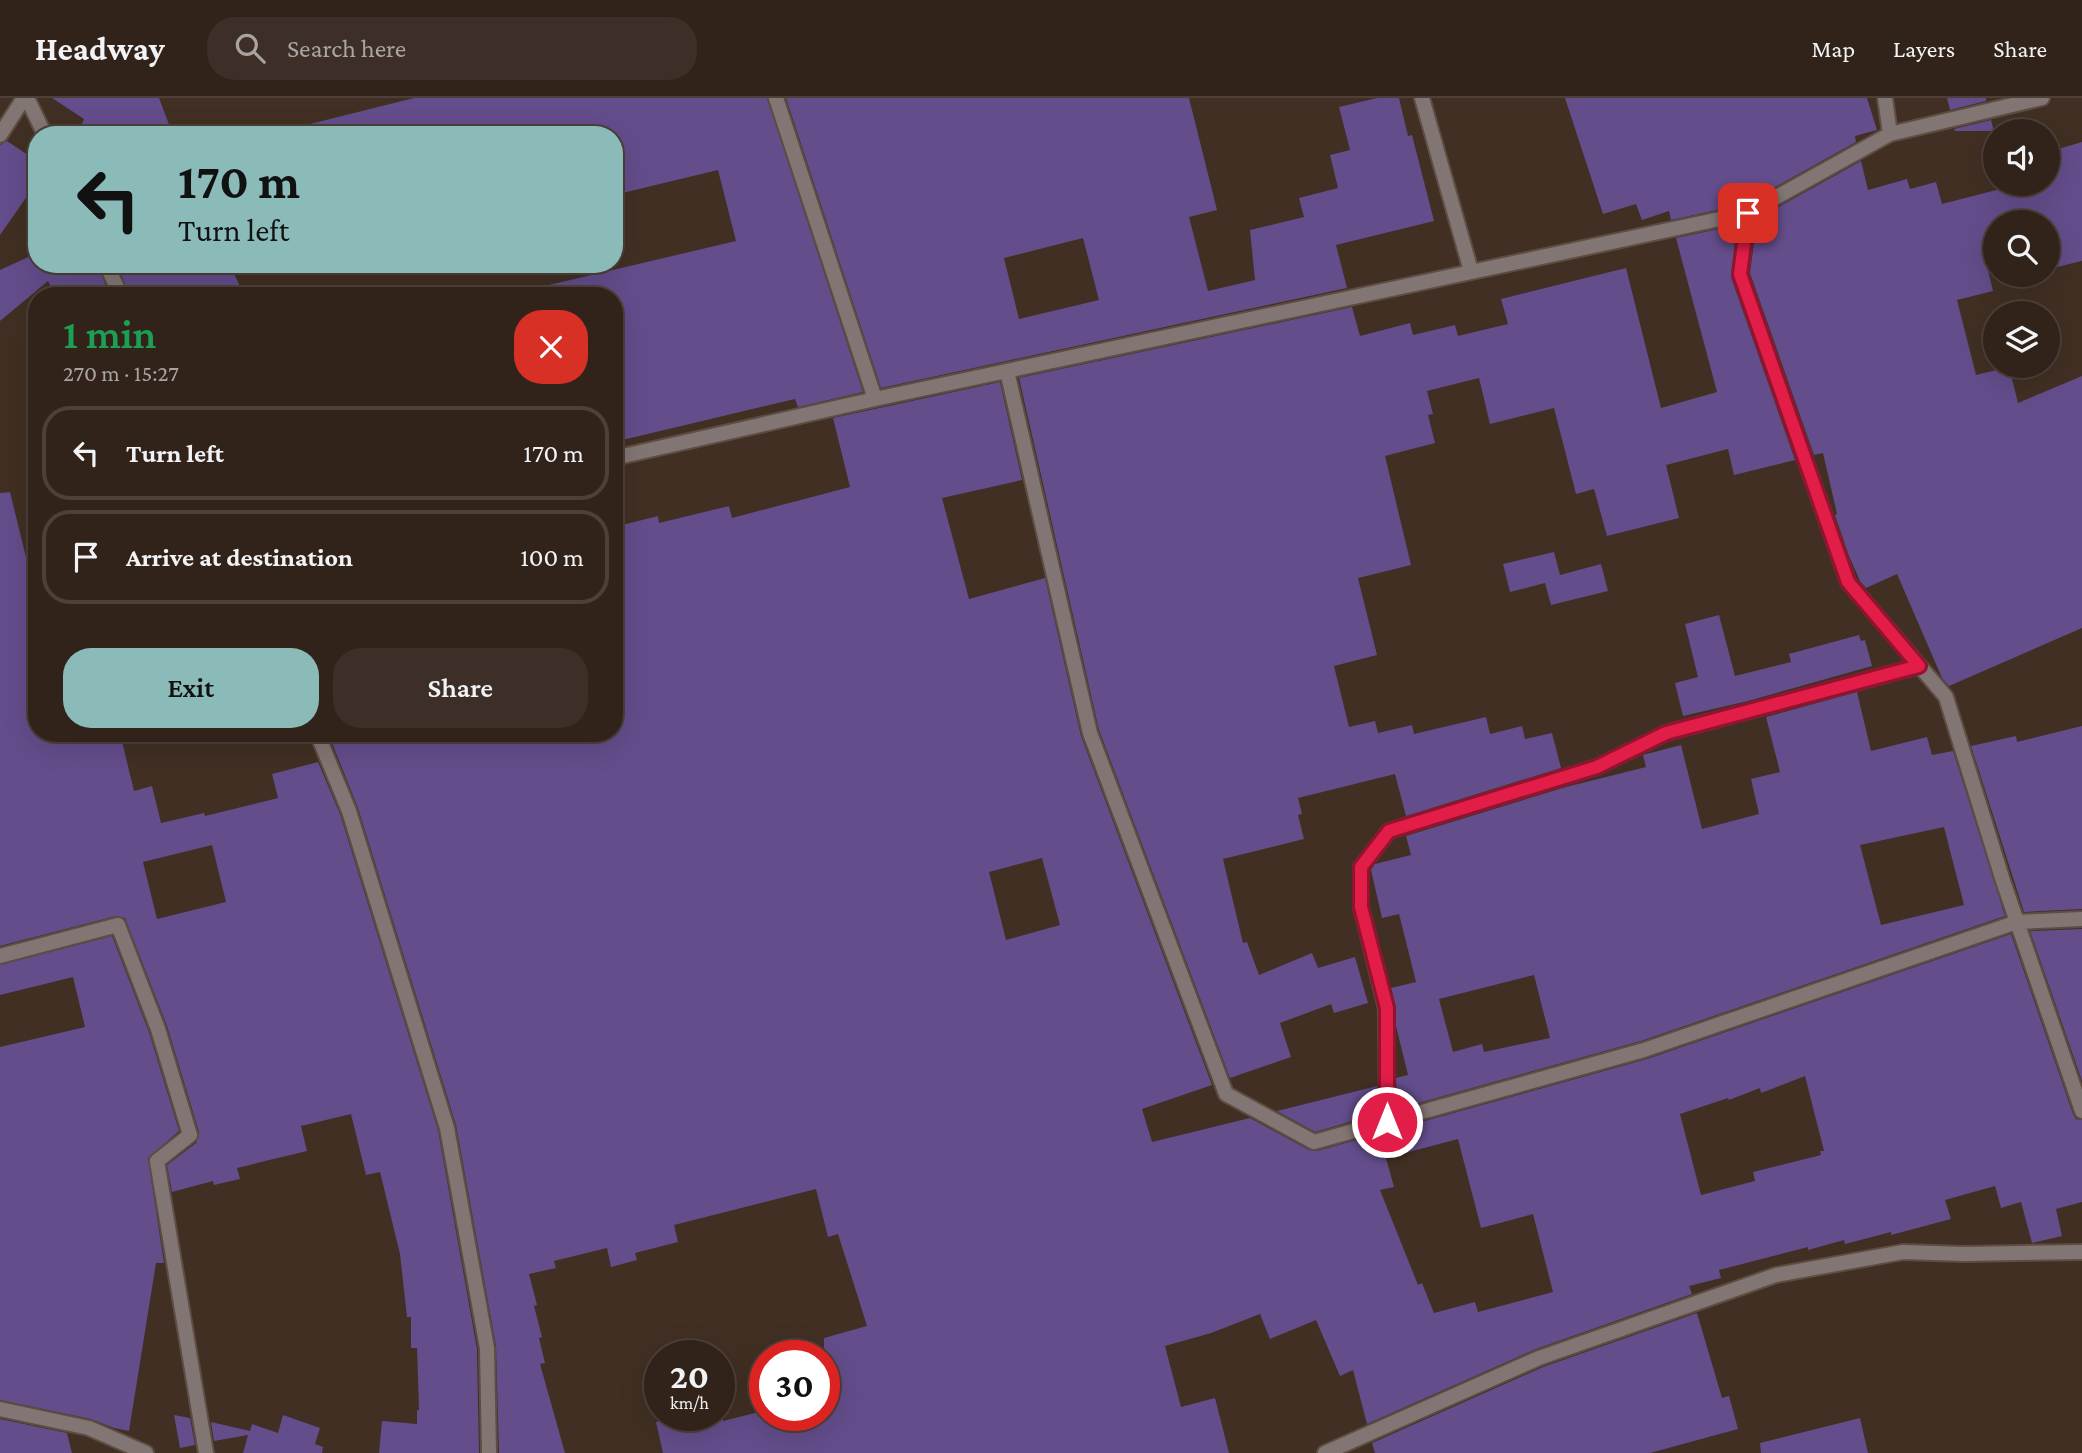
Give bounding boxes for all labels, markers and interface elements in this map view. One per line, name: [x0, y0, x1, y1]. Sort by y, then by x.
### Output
search box: [207, 17, 697, 80]
icon: search: [231, 29, 269, 67]
text: Headway: [35, 30, 165, 67]
text: Search here: [287, 34, 406, 63]
text: Map: [1811, 35, 1855, 62]
text: Layers: [1893, 35, 1955, 62]
text: Share: [1993, 35, 2047, 62]
map controls: [1983, 119, 2060, 378]
button: sound: [1983, 119, 2060, 196]
icon: left: [63, 154, 154, 245]
text: 170 m: [178, 154, 300, 209]
pin: [1718, 183, 1778, 243]
icon: arrive: [1729, 194, 1767, 232]
button: search: [1983, 210, 2060, 287]
text: Turn left: [178, 212, 289, 248]
button: layers: [1983, 301, 2060, 378]
text: 1 min: [63, 310, 156, 357]
button: close: [514, 310, 588, 384]
text: 270 m · 15:27: [63, 360, 179, 386]
icon: left: [67, 434, 105, 472]
text: Turn left: [126, 439, 224, 468]
text: 170 m: [523, 439, 584, 468]
icon: arrive: [67, 538, 105, 576]
text: Arrive at destination: [126, 543, 353, 572]
text: 100 m: [520, 543, 584, 572]
button: Exit: [63, 648, 319, 728]
button: Share: [333, 648, 588, 728]
position arrow: [1350, 1085, 1424, 1159]
speed limit sign: 30: [749, 1340, 840, 1431]
text: 20: [670, 1357, 709, 1396]
text: km/h: [670, 1393, 709, 1413]

